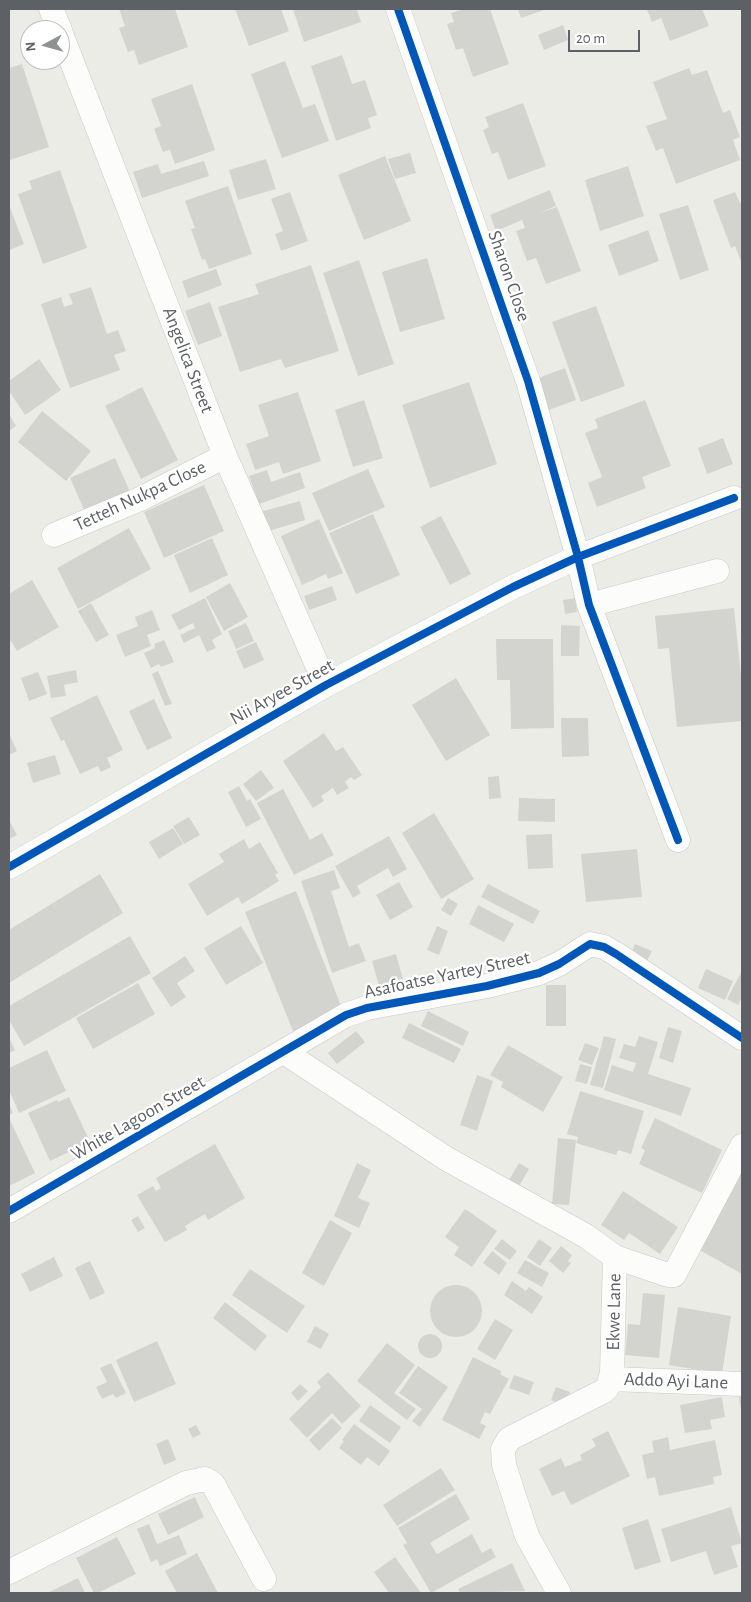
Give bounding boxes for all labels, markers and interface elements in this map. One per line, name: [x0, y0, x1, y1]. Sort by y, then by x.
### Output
north arrow: [20, 20, 70, 70]
scale bar: [571, 20, 644, 52]
text: 20 m: [576, 31, 605, 46]
text: N: [24, 41, 39, 52]
street label: Sharon Close: [483, 227, 535, 325]
street label: Angelica Street: [157, 304, 219, 416]
street label: Tetteh Nukpa Close: [70, 455, 210, 537]
street label: Nii Aryee Street: [226, 654, 338, 730]
street label: Asafoatse Yartey Street: [362, 946, 532, 1004]
street label: White Lagoon Street: [67, 1070, 209, 1166]
street label: Ekwe Lane: [602, 1273, 626, 1351]
street label: Addo Ayi Lane: [623, 1368, 729, 1394]

